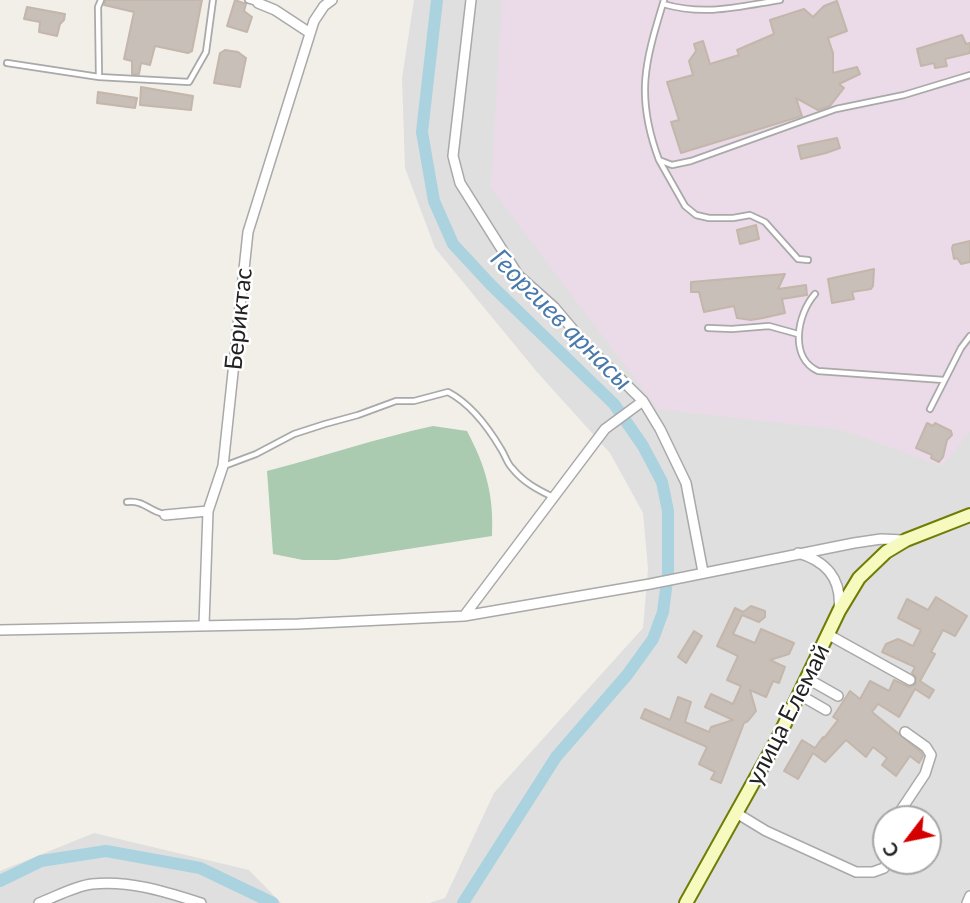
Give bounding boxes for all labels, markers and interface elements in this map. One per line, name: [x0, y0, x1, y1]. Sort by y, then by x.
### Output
water label: Георгиев арнасы: [484, 243, 638, 397]
street label: Бериктас: [219, 266, 259, 372]
street label: улица Елемай: [740, 639, 836, 791]
north arrow: [872, 805, 942, 875]
text: С: [877, 839, 904, 862]

